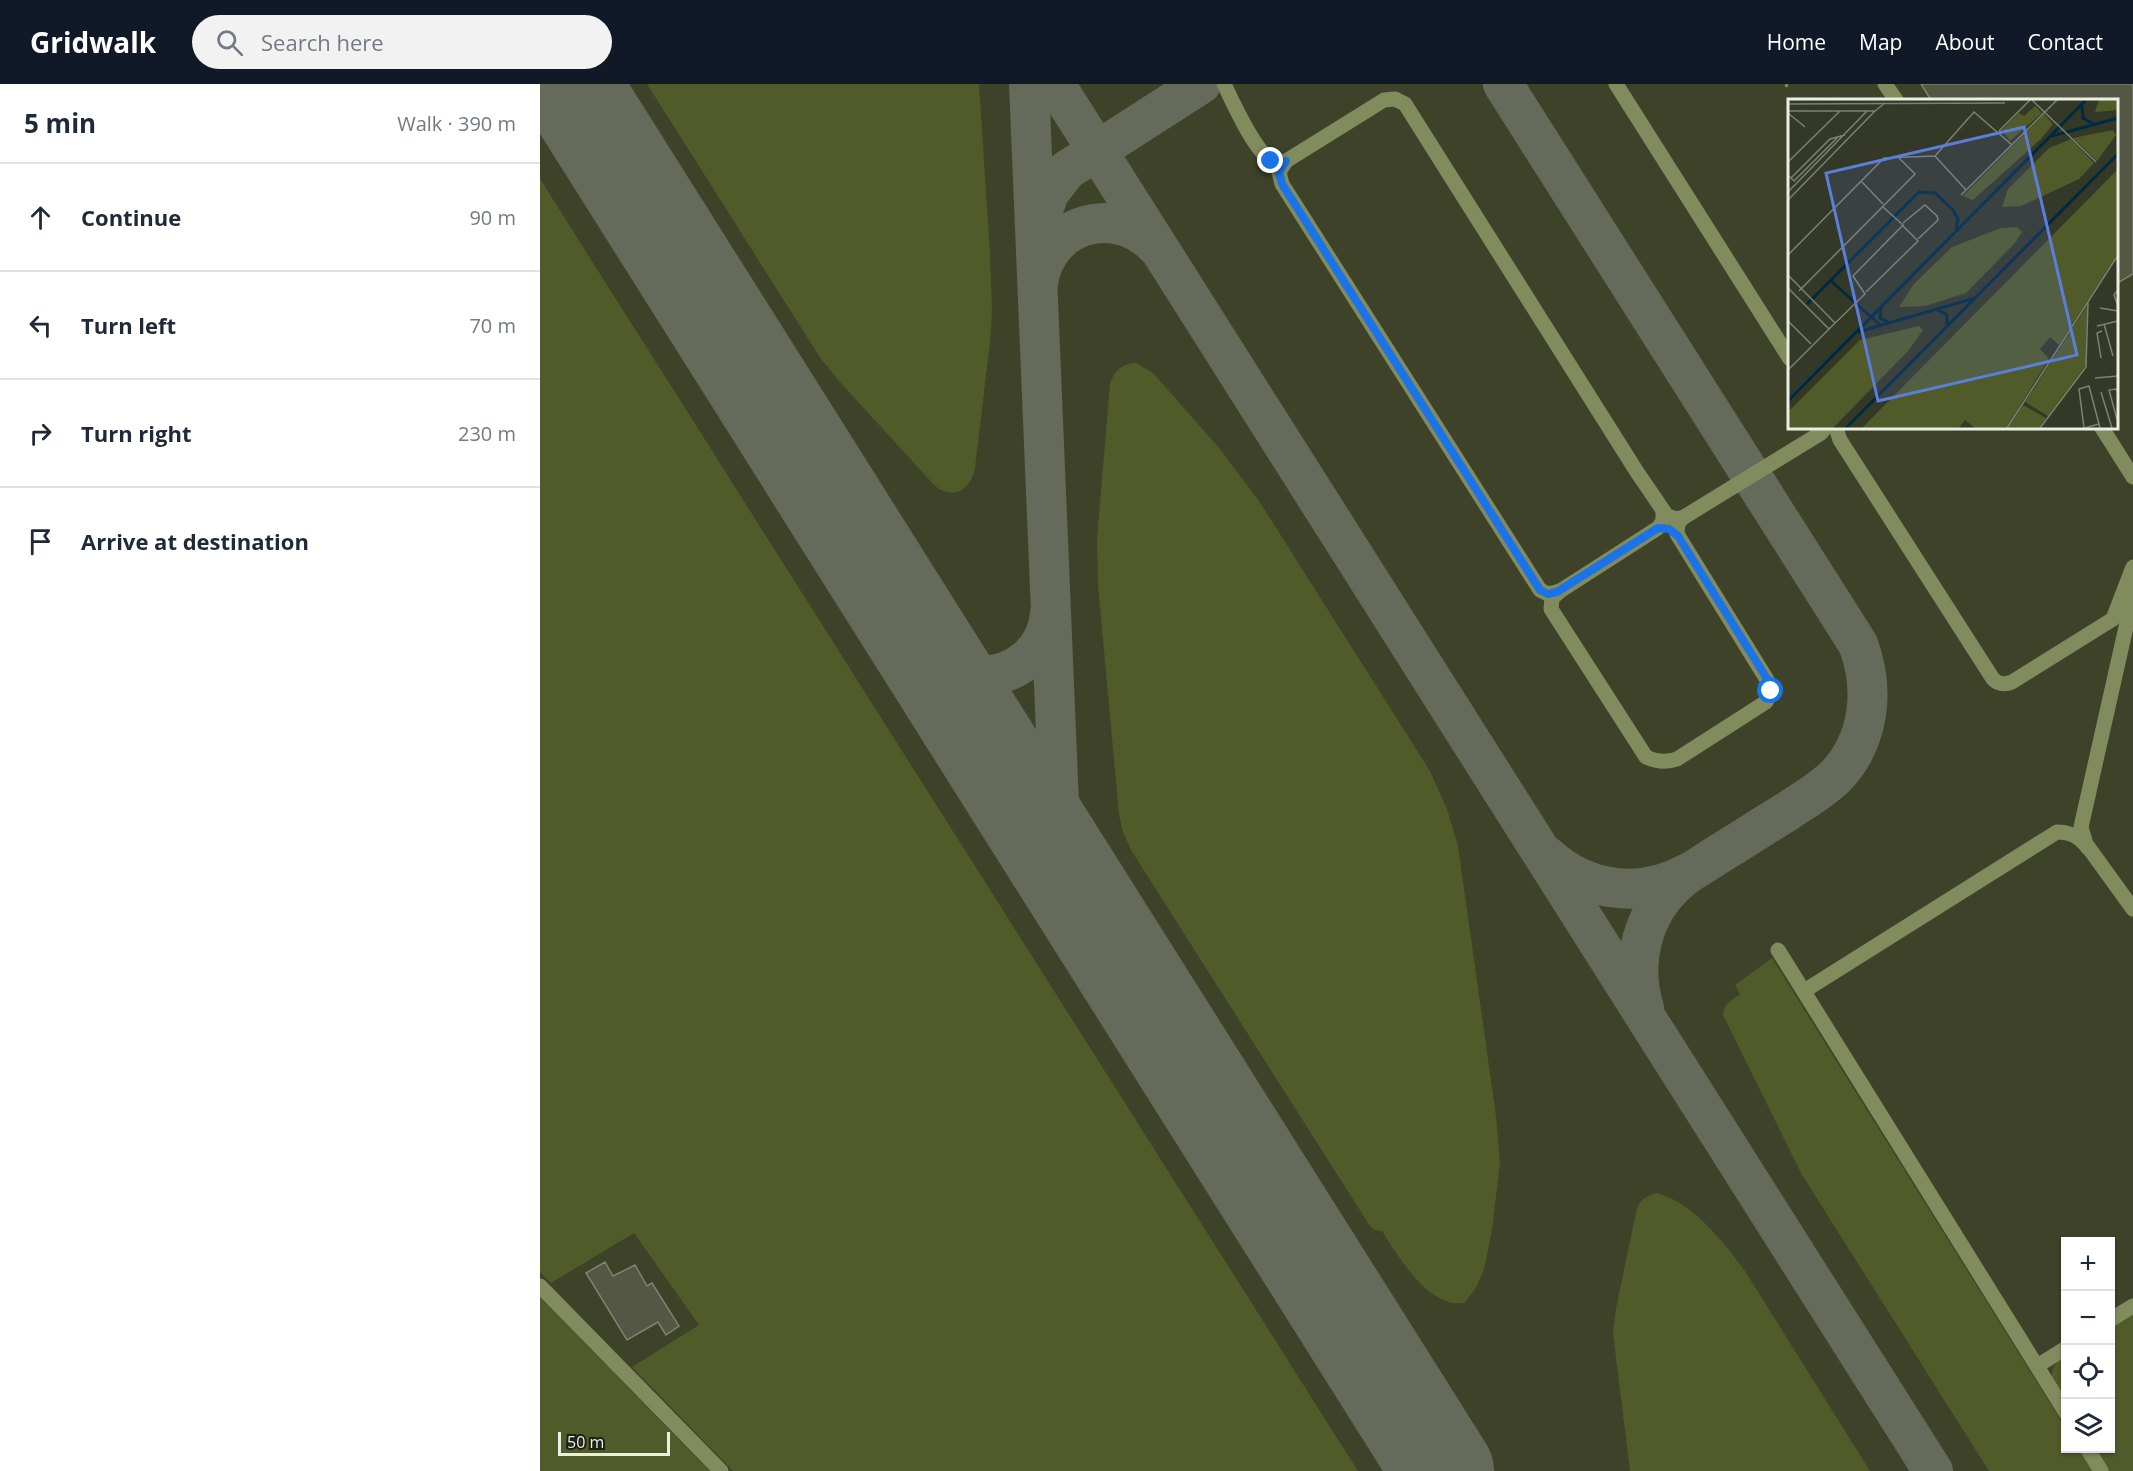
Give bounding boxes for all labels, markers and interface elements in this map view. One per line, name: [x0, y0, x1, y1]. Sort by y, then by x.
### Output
search box: [192, 15, 612, 69]
text: Gridwalk: [30, 23, 156, 61]
icon: search: [213, 26, 246, 59]
text: Search here: [261, 27, 384, 57]
text: Home: [1767, 28, 1826, 56]
text: Map: [1859, 28, 1902, 56]
text: About: [1935, 28, 1995, 56]
text: Contact: [2028, 28, 2103, 56]
inset map: [1788, 99, 2118, 429]
text: 5 min: [24, 105, 96, 141]
text: Walk · 390 m: [397, 110, 516, 137]
route end: [1257, 147, 1283, 173]
icon: ahead: [24, 201, 57, 234]
text: Continue: [81, 202, 181, 232]
text: 90 m: [469, 204, 516, 231]
icon: left: [24, 309, 57, 342]
text: Turn left: [81, 310, 176, 340]
text: 70 m: [469, 312, 516, 339]
icon: right: [24, 417, 57, 450]
text: Turn right: [81, 418, 192, 448]
text: 230 m: [458, 420, 516, 447]
icon: arrive: [24, 525, 57, 558]
text: Arrive at destination: [81, 526, 309, 556]
route start: [1757, 677, 1783, 703]
map controls: [2061, 1237, 2115, 1453]
button: +: [2061, 1237, 2115, 1291]
button: −: [2061, 1291, 2115, 1345]
button: locate: [2061, 1345, 2115, 1399]
button: layers: [2061, 1399, 2115, 1453]
scale bar: [558, 1429, 670, 1456]
text: 50 m: [567, 1431, 604, 1453]

